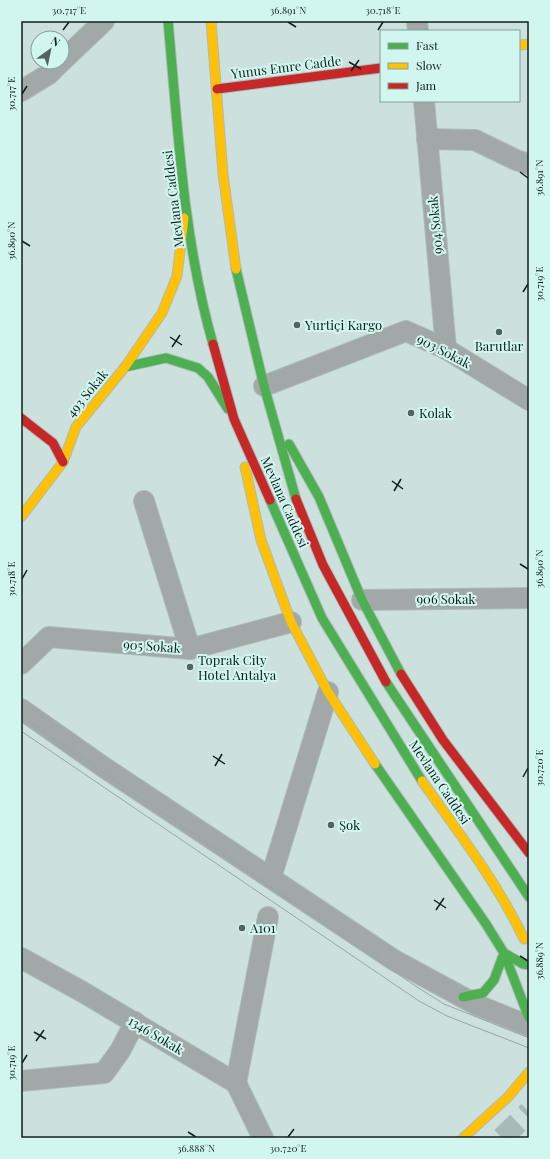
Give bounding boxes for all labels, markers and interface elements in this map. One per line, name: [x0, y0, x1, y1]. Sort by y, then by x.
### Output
text: 30.717°E: [52, 3, 86, 17]
text: 36.891°N: [270, 3, 306, 17]
text: 30.718°E: [365, 3, 401, 17]
north arrow: [30, 30, 70, 70]
legend: [380, 30, 520, 102]
text: N: [48, 33, 63, 50]
text: Fast: [416, 37, 439, 53]
street label: Yunus Emre Cadde: [229, 51, 343, 82]
text: Slow: [416, 57, 442, 73]
text: 30.717°E: [4, 77, 18, 111]
text: Jam: [415, 77, 437, 93]
street label: Mevlana Caddesi: [158, 149, 187, 249]
text: 36.891°N: [532, 160, 546, 196]
street label: 904 Sokak: [423, 194, 446, 255]
text: 36.890°N: [4, 222, 18, 260]
text: 30.719°E: [532, 267, 546, 301]
place label: Yurtiçi Kargo: [304, 316, 382, 333]
marker: Yurtiçi Kargo: [292, 320, 302, 330]
marker: Barutlar: [494, 327, 504, 337]
street label: 903 Sokak: [414, 330, 475, 372]
place label: Barutlar: [475, 337, 523, 354]
street label: 493 Sokak: [62, 365, 112, 420]
place label: Kolak: [419, 404, 453, 421]
marker: Kolak: [406, 408, 416, 418]
street label: Mevlana Caddesi: [258, 454, 313, 550]
text: 36.890°N: [532, 550, 546, 588]
text: 30.718°E: [4, 561, 18, 597]
street label: 906 Sokak: [416, 590, 476, 607]
street label: 905 Sokak: [123, 635, 182, 656]
place label: Toprak City Hotel Antalya: [198, 651, 277, 683]
marker: Toprak City Hotel Antalya: [185, 662, 195, 672]
street label: Mevlana Caddesi: [406, 736, 475, 827]
text: 30.720°E: [532, 750, 546, 787]
place label: Şok: [339, 816, 361, 833]
marker: Şok: [326, 820, 336, 830]
place label: A101: [249, 919, 276, 936]
marker: A101: [237, 923, 247, 933]
text: 36.889°N: [532, 942, 546, 980]
street label: 1346 Sokak: [126, 1011, 188, 1058]
text: 30.719°E: [4, 1046, 18, 1080]
text: 36.888°N: [177, 1141, 215, 1155]
text: 30.720°E: [270, 1141, 307, 1155]

